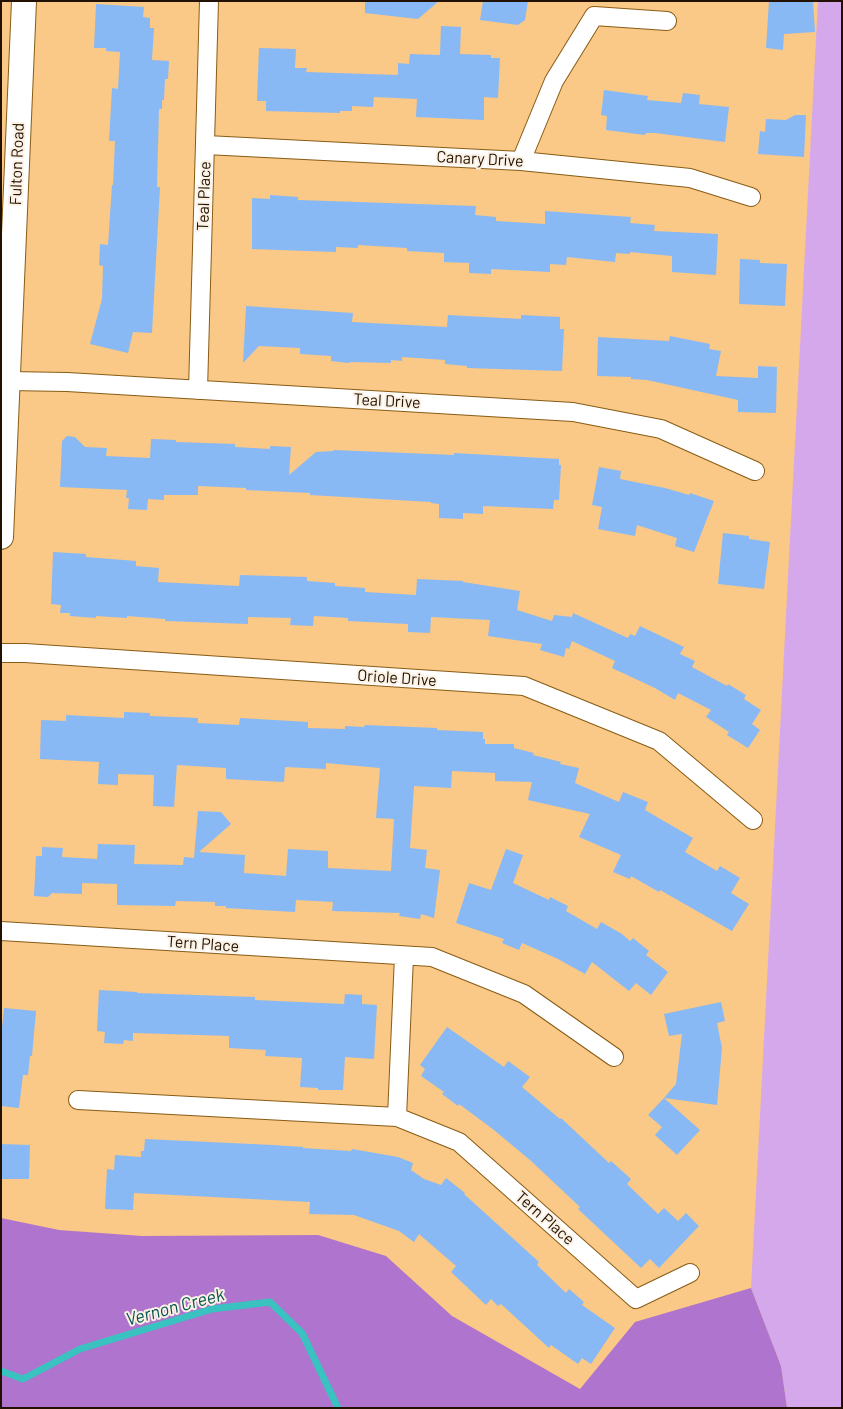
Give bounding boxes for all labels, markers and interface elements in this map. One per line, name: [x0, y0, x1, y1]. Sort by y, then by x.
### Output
street label: Fulton Road: [6, 122, 28, 206]
street label: Canary Drive: [436, 147, 524, 171]
street label: Teal Place: [193, 161, 215, 231]
street label: Teal Drive: [353, 390, 421, 412]
street label: Oriole Drive: [357, 666, 437, 690]
street label: Tern Place: [166, 932, 240, 956]
street label: Tern Place: [511, 1187, 579, 1249]
water label: Vernon Creek: [123, 1283, 227, 1331]

